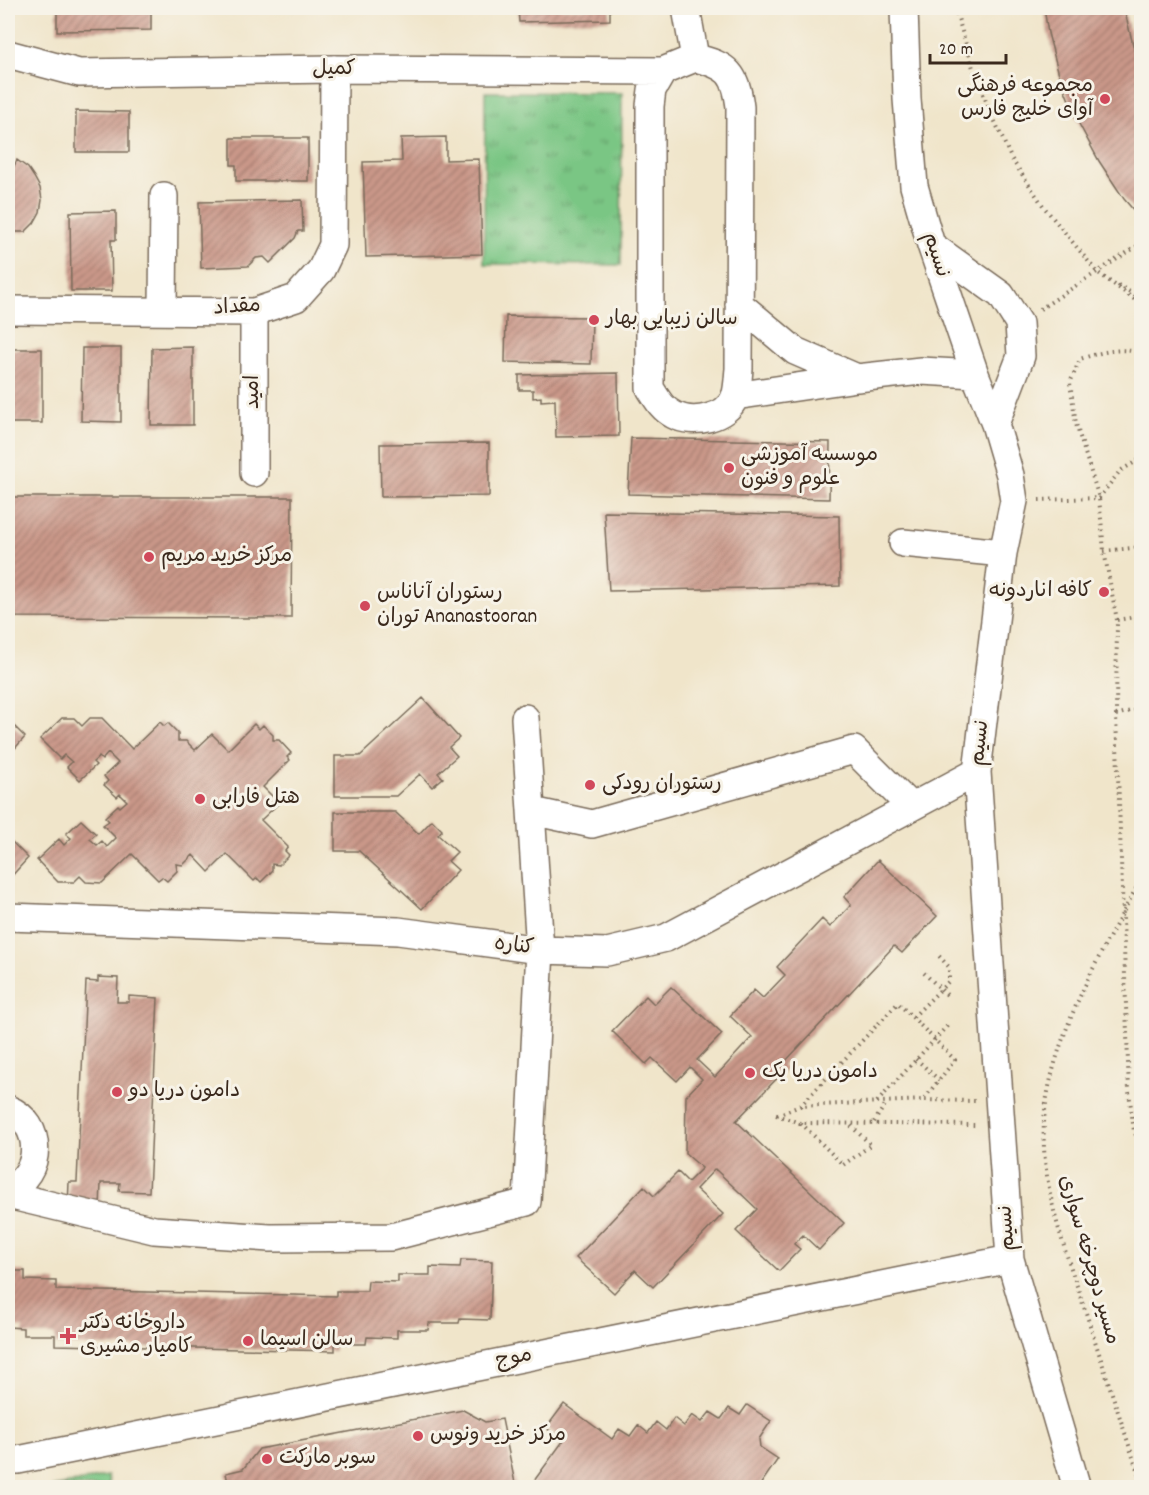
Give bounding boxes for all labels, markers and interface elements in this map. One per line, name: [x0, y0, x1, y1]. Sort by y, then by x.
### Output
scale bar: [930, 27, 1006, 65]
text: 20 m: [939, 38, 973, 63]
street label: کمیل: [312, 55, 356, 85]
place label: مجموعه فرهنگی آوای خلیج فارس: [957, 72, 1094, 126]
marker: مجموعه فرهنگی آوای خلیج فارس: [1098, 92, 1112, 106]
street label: نسیم: [914, 229, 956, 281]
street label: مقداد: [212, 291, 262, 325]
place label: سالن زیبایی بهار: [604, 305, 738, 335]
marker: سالن زیبایی بهار: [587, 313, 601, 327]
street label: امید: [239, 375, 269, 409]
place label: موسسه آموزشی علوم و فنون: [741, 441, 878, 495]
marker: موسسه آموزشی علوم و فنون: [722, 461, 736, 475]
place label: مرکز خرید مریم: [161, 542, 292, 572]
marker: مرکز خرید مریم: [142, 550, 156, 564]
place label: کافه اناردونه: [989, 577, 1092, 607]
place label: رستوران آناناس توران Ananastooran: [377, 579, 537, 633]
marker: کافه اناردونه: [1097, 585, 1111, 599]
marker: رستوران آناناس توران Ananastooran: [358, 599, 372, 613]
street label: نسیم: [964, 719, 998, 767]
place label: رستوران رودکی: [602, 770, 722, 800]
marker: رستوران رودکی: [583, 778, 597, 792]
place label: هتل فارابی: [212, 784, 300, 814]
marker: هتل فارابی: [193, 792, 207, 806]
street label: کناره: [492, 930, 536, 964]
place label: دامون دریا یک: [762, 1058, 878, 1088]
marker: دامون دریا یک: [743, 1066, 757, 1080]
place label: دامون دریا دو: [127, 1077, 240, 1107]
marker: دامون دریا دو: [110, 1085, 124, 1099]
street label: مسیر دوچرخه سواری: [1049, 1172, 1127, 1348]
street label: نسیم: [991, 1204, 1025, 1252]
place label: داروخانه دکتر کامیار مشیری: [78, 1309, 192, 1363]
place label: سالن اسیما: [260, 1326, 354, 1356]
marker: داروخانه دکتر کامیار مشیری: [61, 1329, 75, 1343]
marker: سالن اسیما: [241, 1334, 255, 1348]
street label: موج: [493, 1341, 535, 1377]
place label: مرکز خرید ونوس: [430, 1421, 566, 1451]
marker: مرکز خرید ونوس: [411, 1429, 425, 1443]
place label: سوبر ماركت: [279, 1444, 376, 1474]
marker: سوبر ماركت: [260, 1452, 274, 1466]

